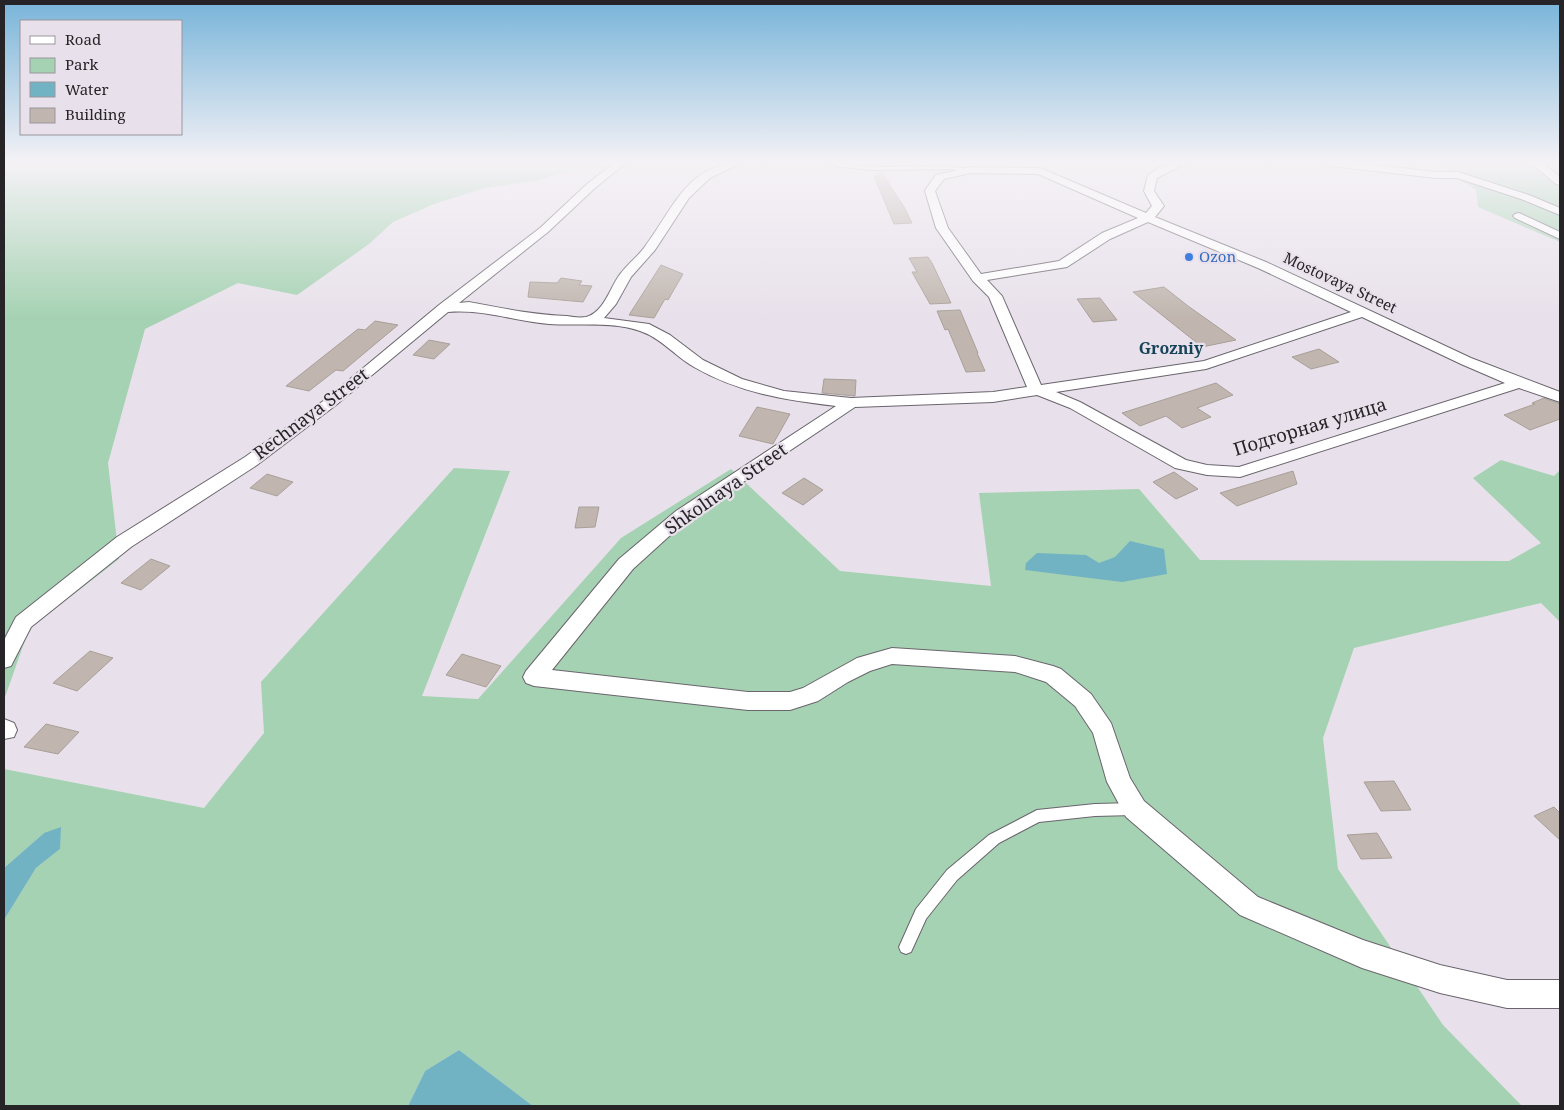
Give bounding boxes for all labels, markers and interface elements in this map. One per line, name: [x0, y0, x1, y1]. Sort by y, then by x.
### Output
legend: [20, 20, 182, 135]
text: Road: [65, 29, 101, 49]
text: Park: [65, 54, 99, 74]
text: Water: [65, 79, 108, 99]
text: Building: [65, 104, 126, 124]
place label: Ozon: [1199, 246, 1236, 266]
street label: Mostovaya Street: [1280, 247, 1400, 317]
marker: Ozon: [1183, 251, 1195, 263]
district label: Grozniy: [1139, 337, 1204, 359]
street label: Rechnaya Street: [248, 362, 373, 464]
street label: Подгорная улица: [1230, 391, 1389, 461]
street label: Shkolnaya Street: [660, 437, 791, 539]

